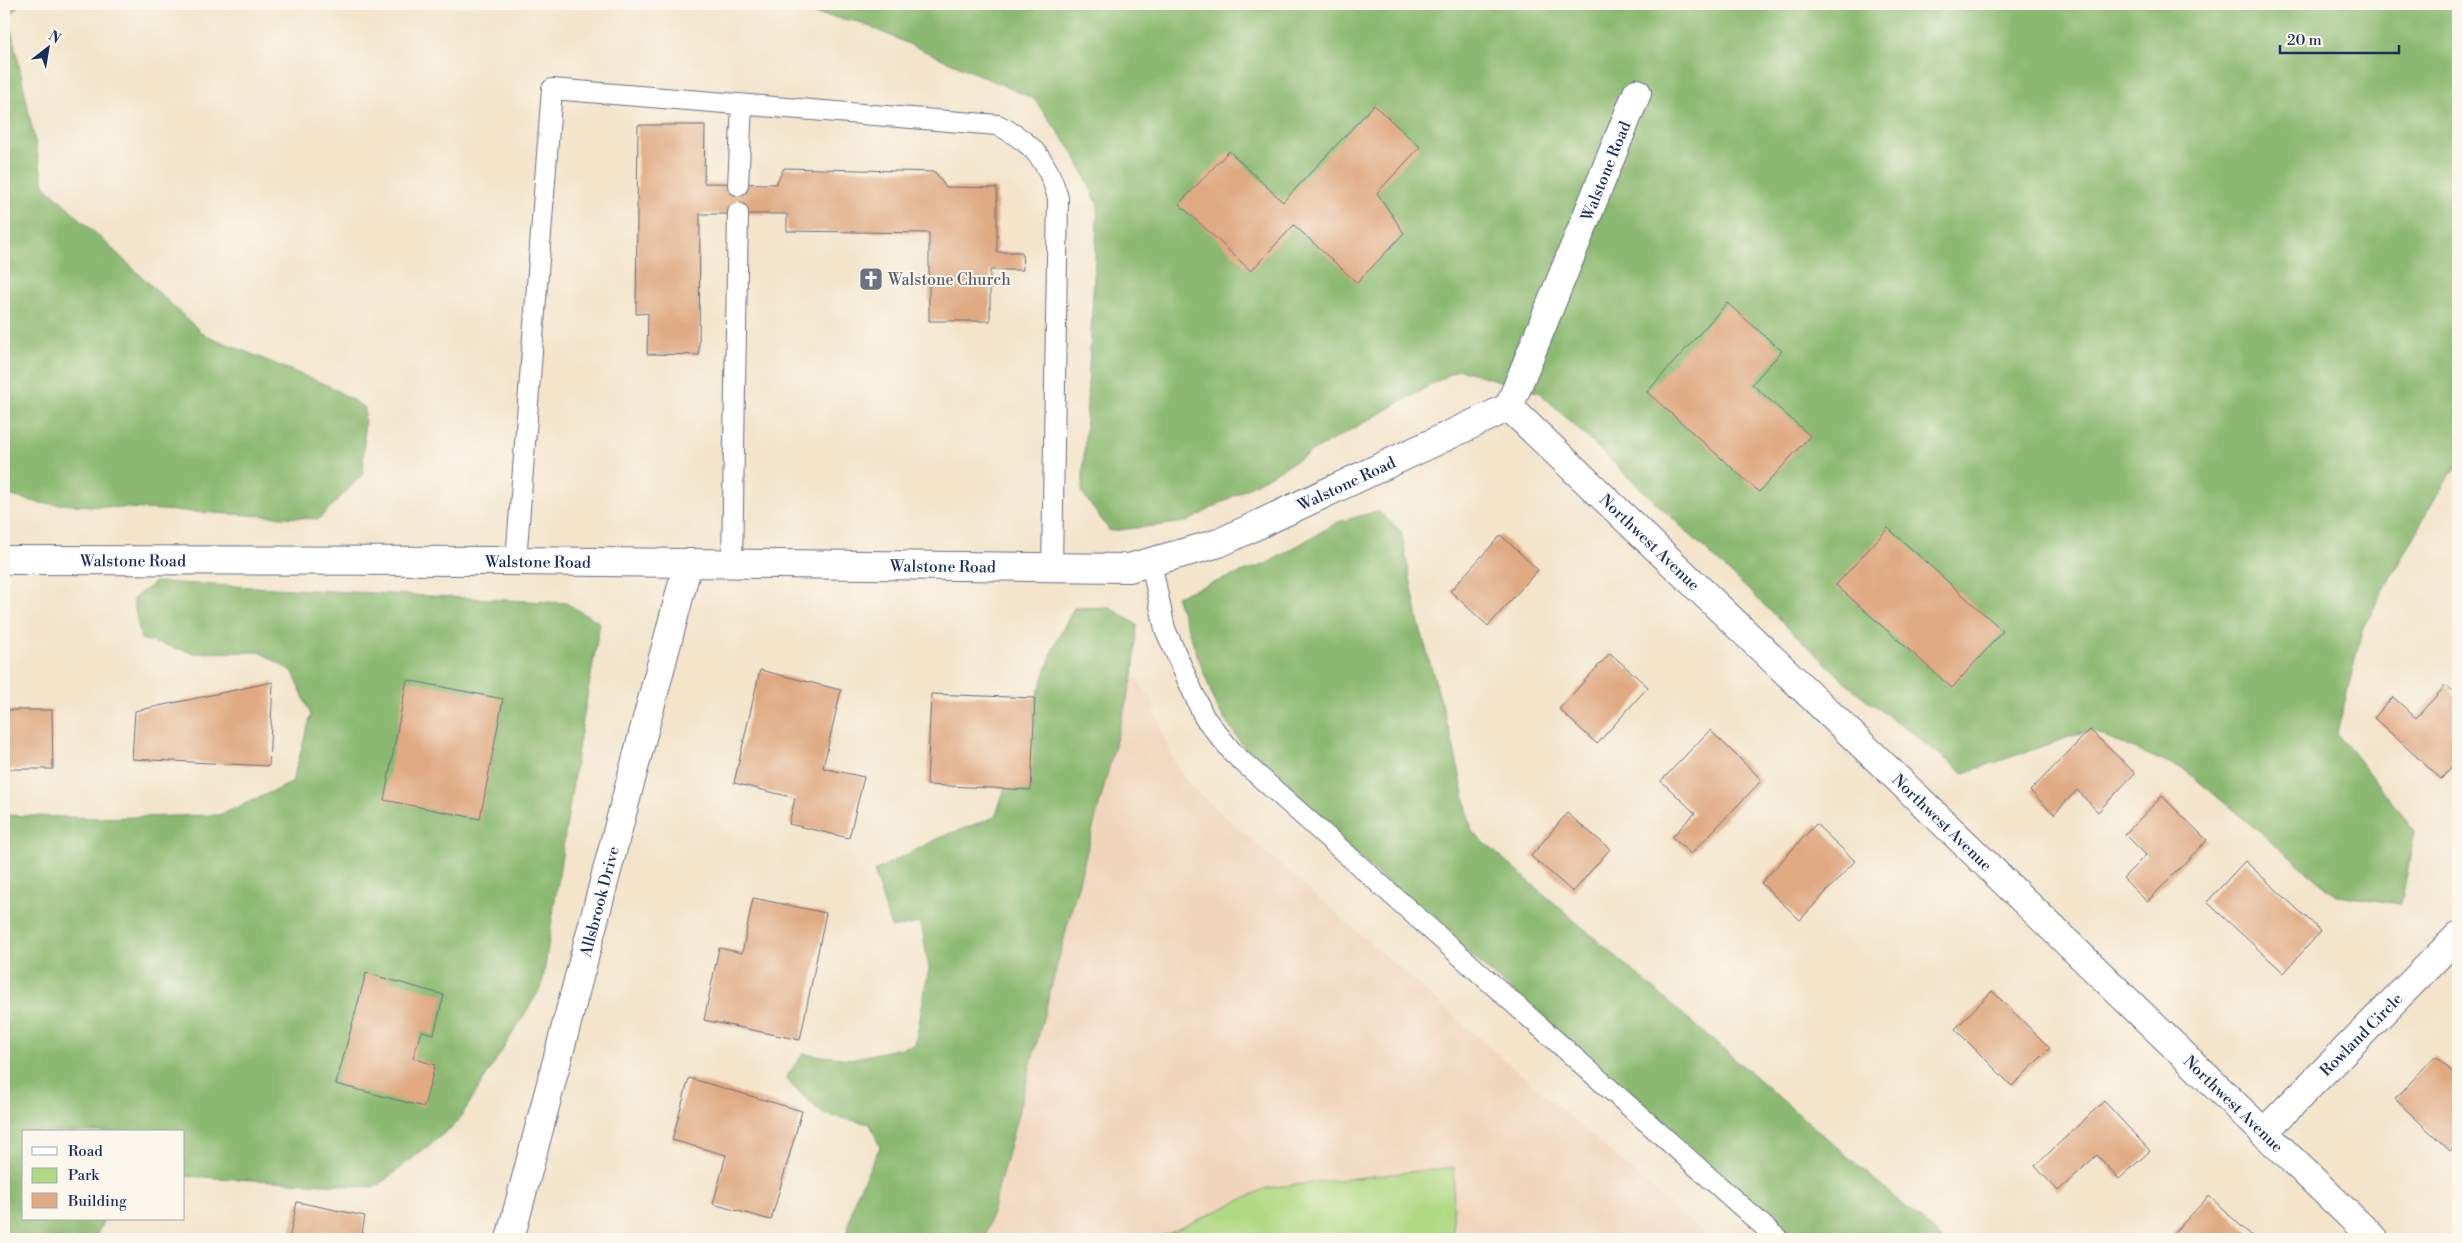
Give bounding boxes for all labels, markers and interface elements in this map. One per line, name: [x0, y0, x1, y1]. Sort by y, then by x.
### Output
north arrow: [22, 22, 72, 72]
scale bar: [2280, 22, 2398, 54]
text: N: [45, 27, 64, 48]
text: 20 m: [2287, 31, 2322, 50]
street label: Walstone Road: [1577, 118, 1635, 225]
church icon: Walstone Church: [858, 266, 884, 292]
place label: Walstone Church: [887, 270, 1011, 290]
street label: Walstone Road: [1294, 453, 1399, 516]
street label: Northwest Avenue: [1595, 490, 1704, 595]
street label: Walstone Road: [79, 551, 186, 571]
street label: Walstone Road: [484, 552, 591, 573]
street label: Walstone Road: [889, 556, 996, 577]
street label: Northwest Avenue: [1888, 770, 1996, 876]
street label: Allsbrook Drive: [575, 844, 624, 960]
street label: Rowland Circle: [2316, 989, 2407, 1081]
street label: Northwest Avenue: [2179, 1051, 2287, 1157]
legend: [22, 1130, 185, 1220]
text: Road: [68, 1142, 103, 1161]
text: Park: [68, 1166, 100, 1185]
text: Building: [67, 1192, 127, 1211]

